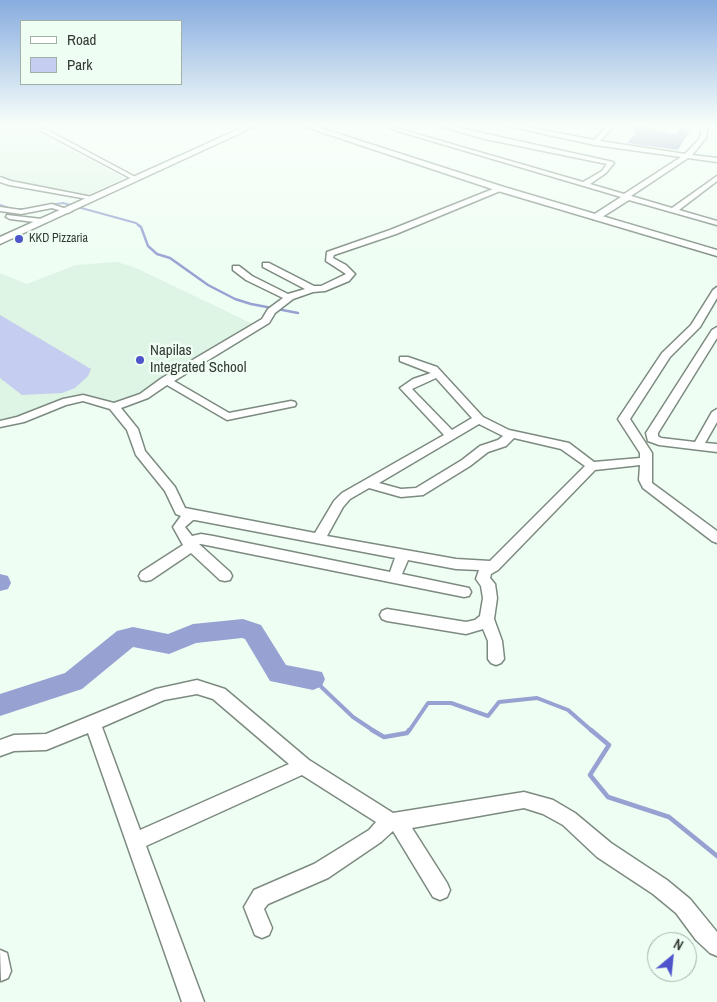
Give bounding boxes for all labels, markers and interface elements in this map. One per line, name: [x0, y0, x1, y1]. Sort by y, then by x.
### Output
legend: [20, 20, 182, 85]
text: Road: [67, 29, 96, 50]
text: Park: [67, 54, 92, 75]
place label: KKD Pizzaria: [29, 232, 88, 246]
marker: KKD Pizzaria: [13, 233, 25, 245]
place label: Napilas Integrated School: [150, 342, 246, 377]
marker: Napilas Integrated School: [134, 354, 146, 366]
north arrow: [647, 932, 697, 982]
text: N: [671, 935, 686, 955]

